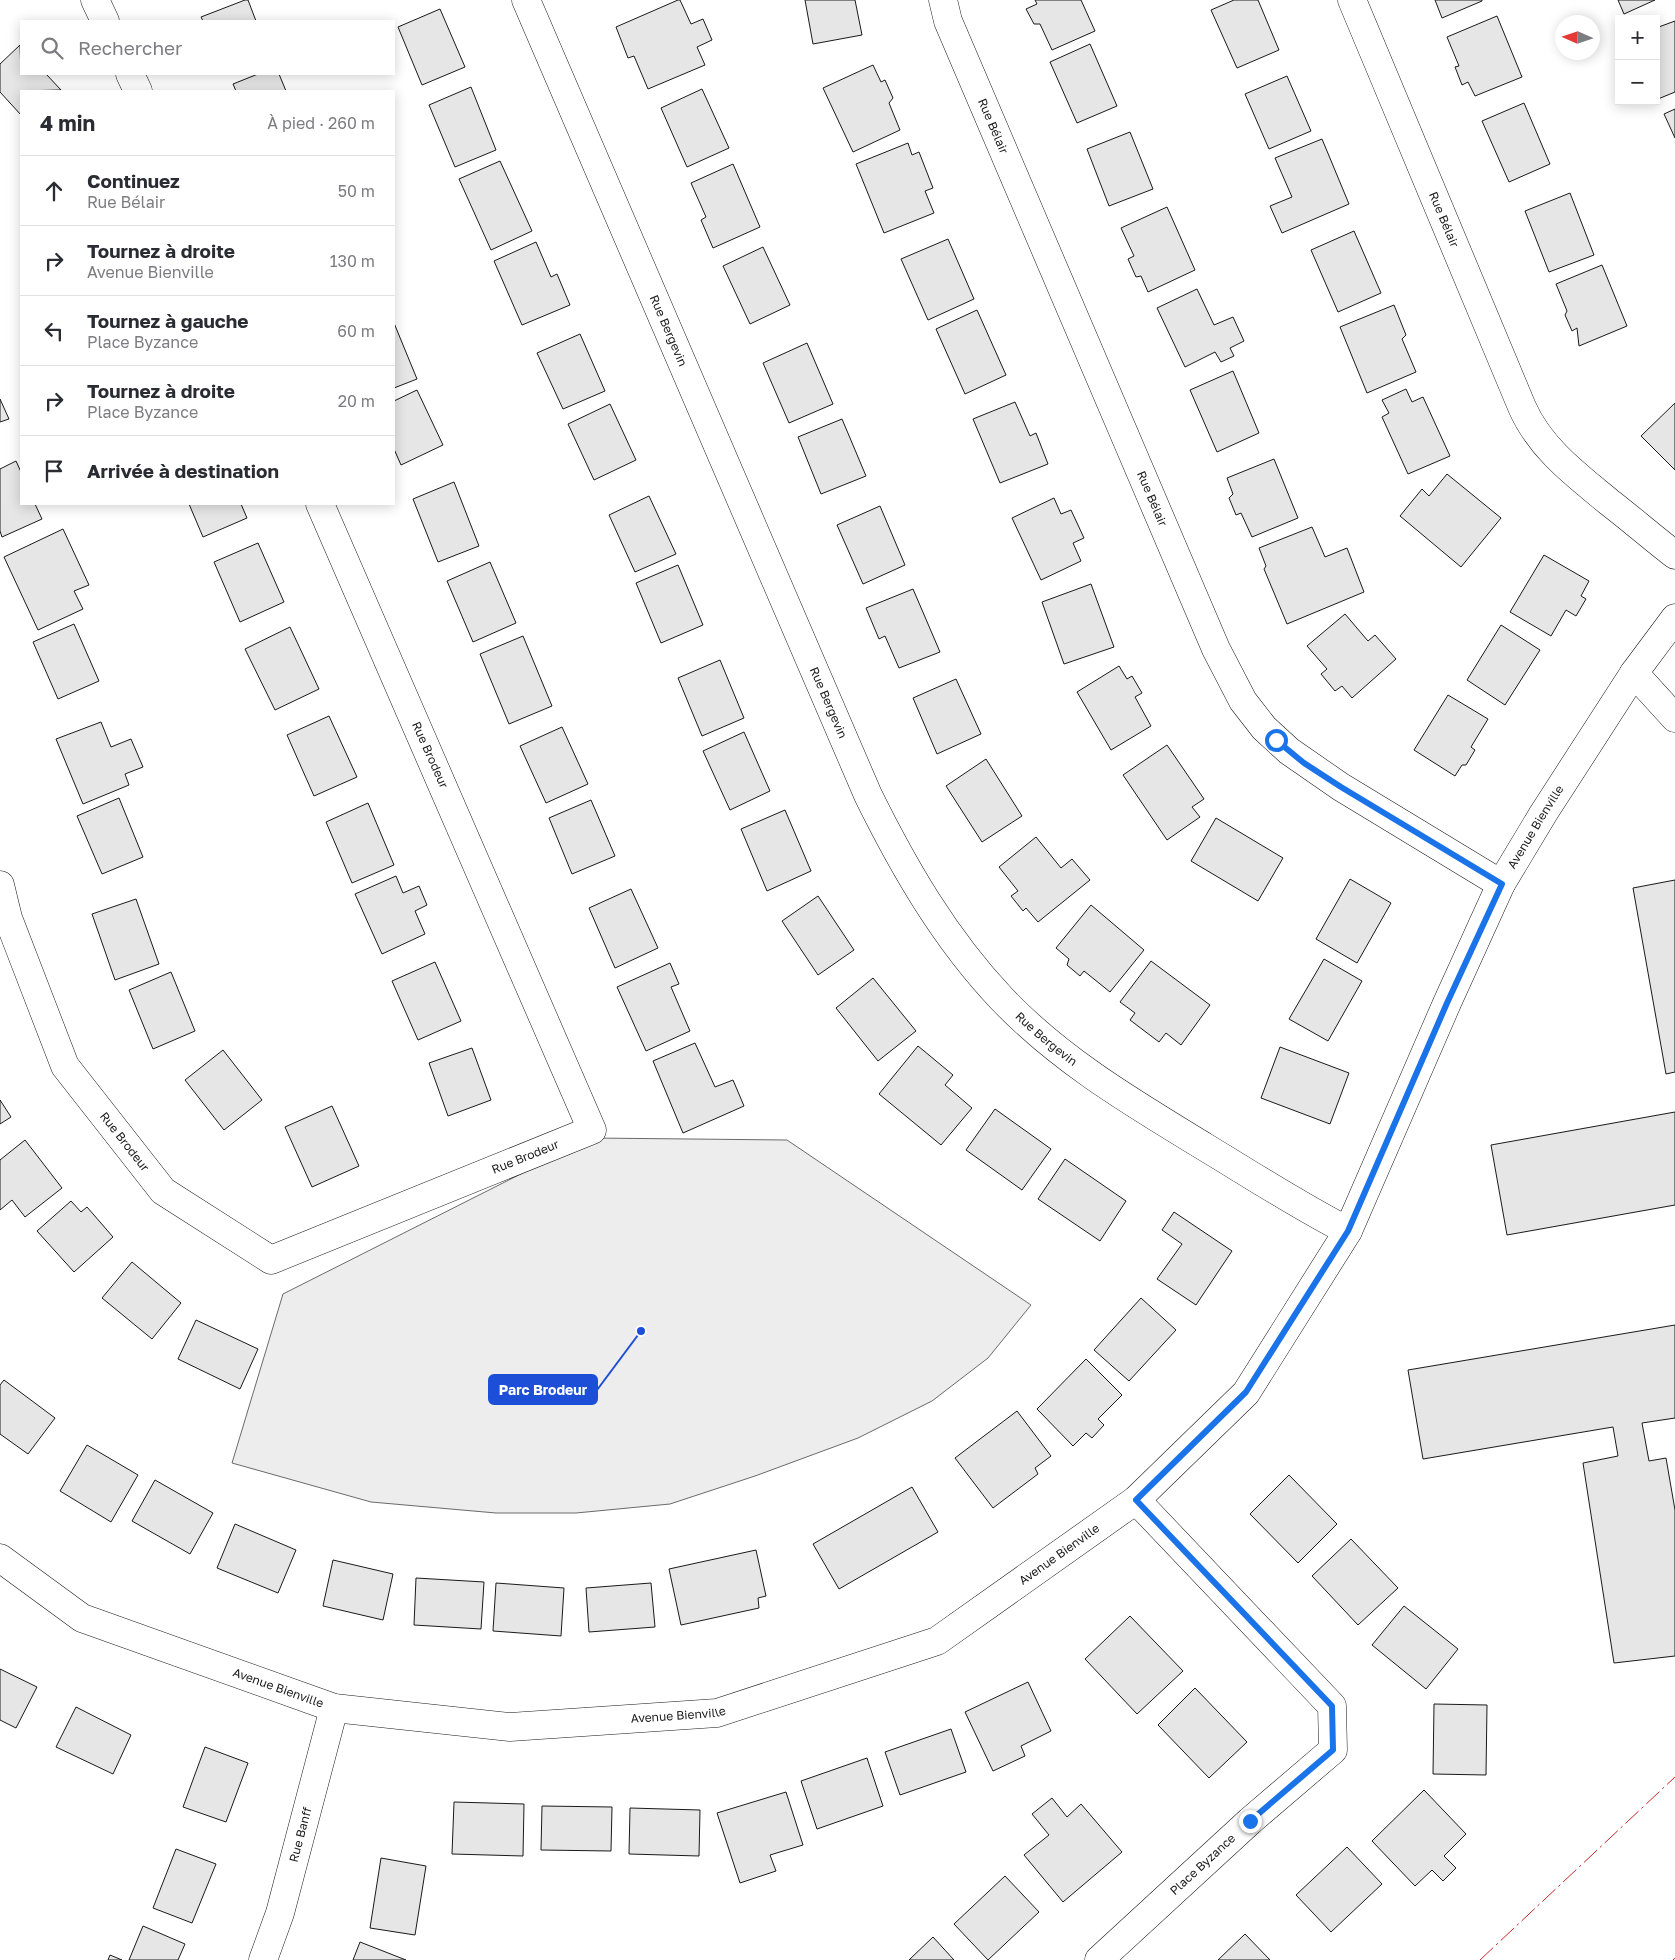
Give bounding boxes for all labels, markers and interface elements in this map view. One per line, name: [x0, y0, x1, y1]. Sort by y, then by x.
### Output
north arrow: [1555, 15, 1600, 60]
map controls: [1615, 15, 1660, 105]
button: +: [1615, 15, 1660, 60]
search box: [20, 20, 395, 75]
icon: search: [38, 34, 66, 62]
text: Rechercher: [78, 36, 183, 59]
button: −: [1615, 60, 1660, 105]
street label: Rue Bélair: [975, 96, 1012, 156]
text: 4 min: [40, 110, 95, 136]
text: À pied · 260 m: [267, 113, 375, 133]
text: Continuez: [87, 169, 180, 192]
icon: ahead: [40, 177, 68, 205]
text: 50 m: [338, 181, 375, 201]
street label: Rue Bélair: [1426, 189, 1463, 250]
text: Rue Bélair: [87, 192, 165, 212]
text: Tournez à droite: [87, 239, 235, 262]
icon: right: [40, 247, 68, 275]
text: 130 m: [330, 251, 375, 271]
text: Avenue Bienville: [87, 262, 214, 282]
street label: Rue Bergevin: [647, 293, 691, 368]
text: Tournez à gauche: [87, 309, 248, 332]
icon: left: [40, 317, 68, 345]
text: 60 m: [337, 321, 375, 341]
text: Place Byzance: [87, 332, 198, 352]
text: Tournez à droite: [87, 379, 235, 402]
icon: right: [40, 387, 68, 415]
text: 20 m: [338, 391, 375, 411]
text: Place Byzance: [87, 402, 198, 422]
icon: arrive: [40, 457, 68, 485]
text: Arrivée à destination: [87, 459, 279, 482]
street label: Rue Bélair: [1134, 469, 1171, 529]
street label: Rue Bergevin: [807, 665, 851, 741]
street label: Rue Brodeur: [409, 719, 452, 791]
route start: [1265, 729, 1288, 752]
street label: Avenue Bienville: [1504, 782, 1567, 871]
street label: Rue Bergevin: [1012, 1008, 1080, 1069]
street label: Rue Brodeur: [97, 1109, 153, 1175]
street label: Rue Brodeur: [489, 1136, 561, 1177]
callout: Parc Brodeur: [489, 1375, 597, 1404]
text: Parc Brodeur: [499, 1381, 588, 1398]
street label: Avenue Bienville: [1016, 1520, 1102, 1588]
street label: Avenue Bienville: [231, 1665, 326, 1711]
street label: Avenue Bienville: [630, 1703, 728, 1726]
street label: Rue Banff: [286, 1805, 315, 1864]
route end: [1239, 1810, 1262, 1833]
street label: Place Byzance: [1167, 1830, 1238, 1898]

